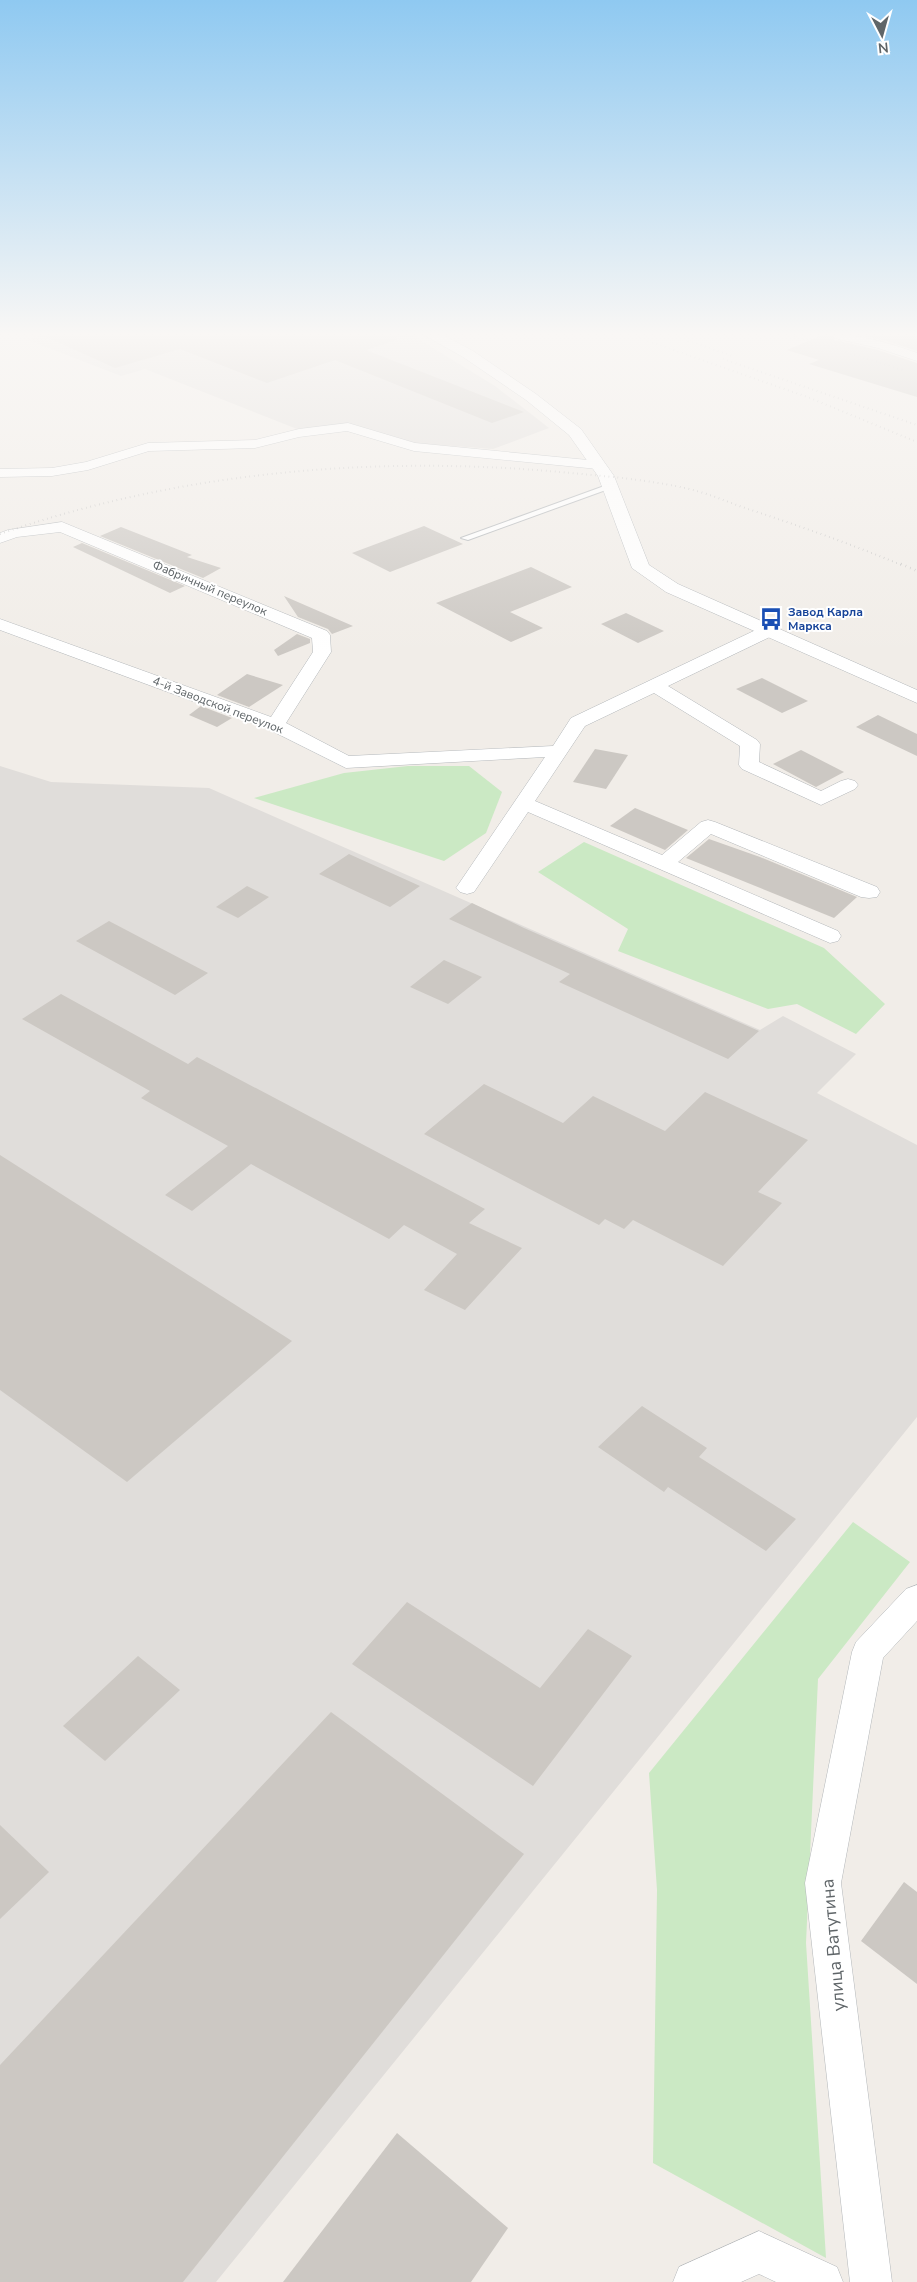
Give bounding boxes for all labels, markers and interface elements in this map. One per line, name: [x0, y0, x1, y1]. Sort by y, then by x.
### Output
north arrow: [857, 10, 907, 60]
text: N: [877, 37, 890, 57]
street label: Фабричный переулок: [150, 557, 270, 620]
place label: Завод Карла Маркса: [788, 604, 863, 634]
bus stop icon: Завод Карла Маркса: [758, 606, 784, 632]
street label: 4-й Заводской переулок: [150, 673, 286, 738]
street label: улица Ватутина: [815, 1878, 851, 2012]

